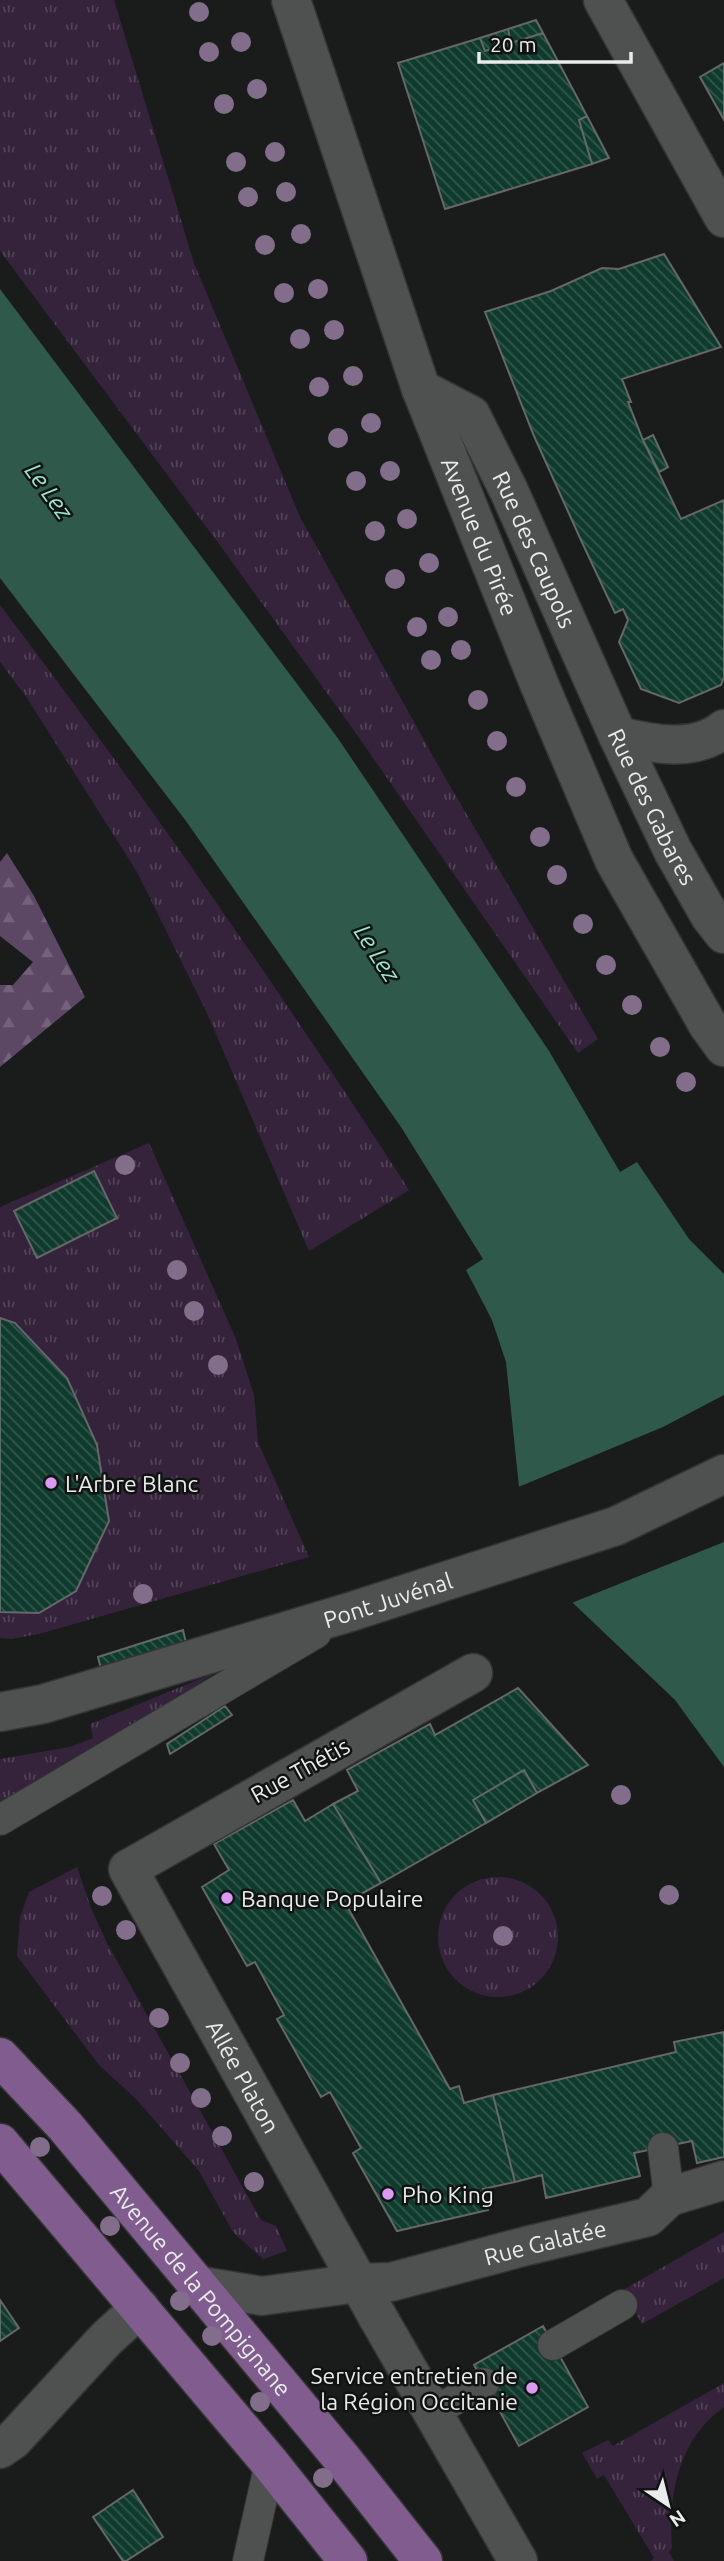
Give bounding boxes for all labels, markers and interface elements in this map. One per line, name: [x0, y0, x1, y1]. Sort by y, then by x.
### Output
scale bar: [479, 21, 631, 65]
text: 20 m: [490, 32, 537, 56]
street label: Avenue du Pirée: [437, 454, 523, 619]
water label: Le Lez: [20, 458, 79, 525]
street label: Rue des Caupols: [489, 467, 581, 631]
street label: Rue des Gabares: [604, 724, 702, 889]
water label: Le Lez: [349, 920, 406, 987]
place label: L'Arbre Blanc: [65, 1471, 199, 1496]
marker: L'Arbre Blanc: [43, 1475, 59, 1491]
street label: Pont Juvénal: [320, 1567, 455, 1632]
street label: Rue Thétis: [246, 1733, 354, 1807]
place label: Banque Populaire: [241, 1886, 424, 1911]
marker: Banque Populaire: [219, 1890, 235, 1906]
street label: Allée Platon: [202, 2016, 285, 2137]
street label: Avenue de la Pompignane: [106, 2179, 297, 2401]
place label: Pho King: [402, 2182, 494, 2207]
marker: Pho King: [380, 2186, 396, 2202]
street label: Rue Galatée: [481, 2215, 609, 2269]
place label: Service entretien de la Région Occitanie: [310, 2363, 518, 2414]
marker: Service entretien de la Région Occitanie: [524, 2380, 540, 2396]
north arrow: [633, 2470, 703, 2540]
text: N: [666, 2506, 690, 2532]

